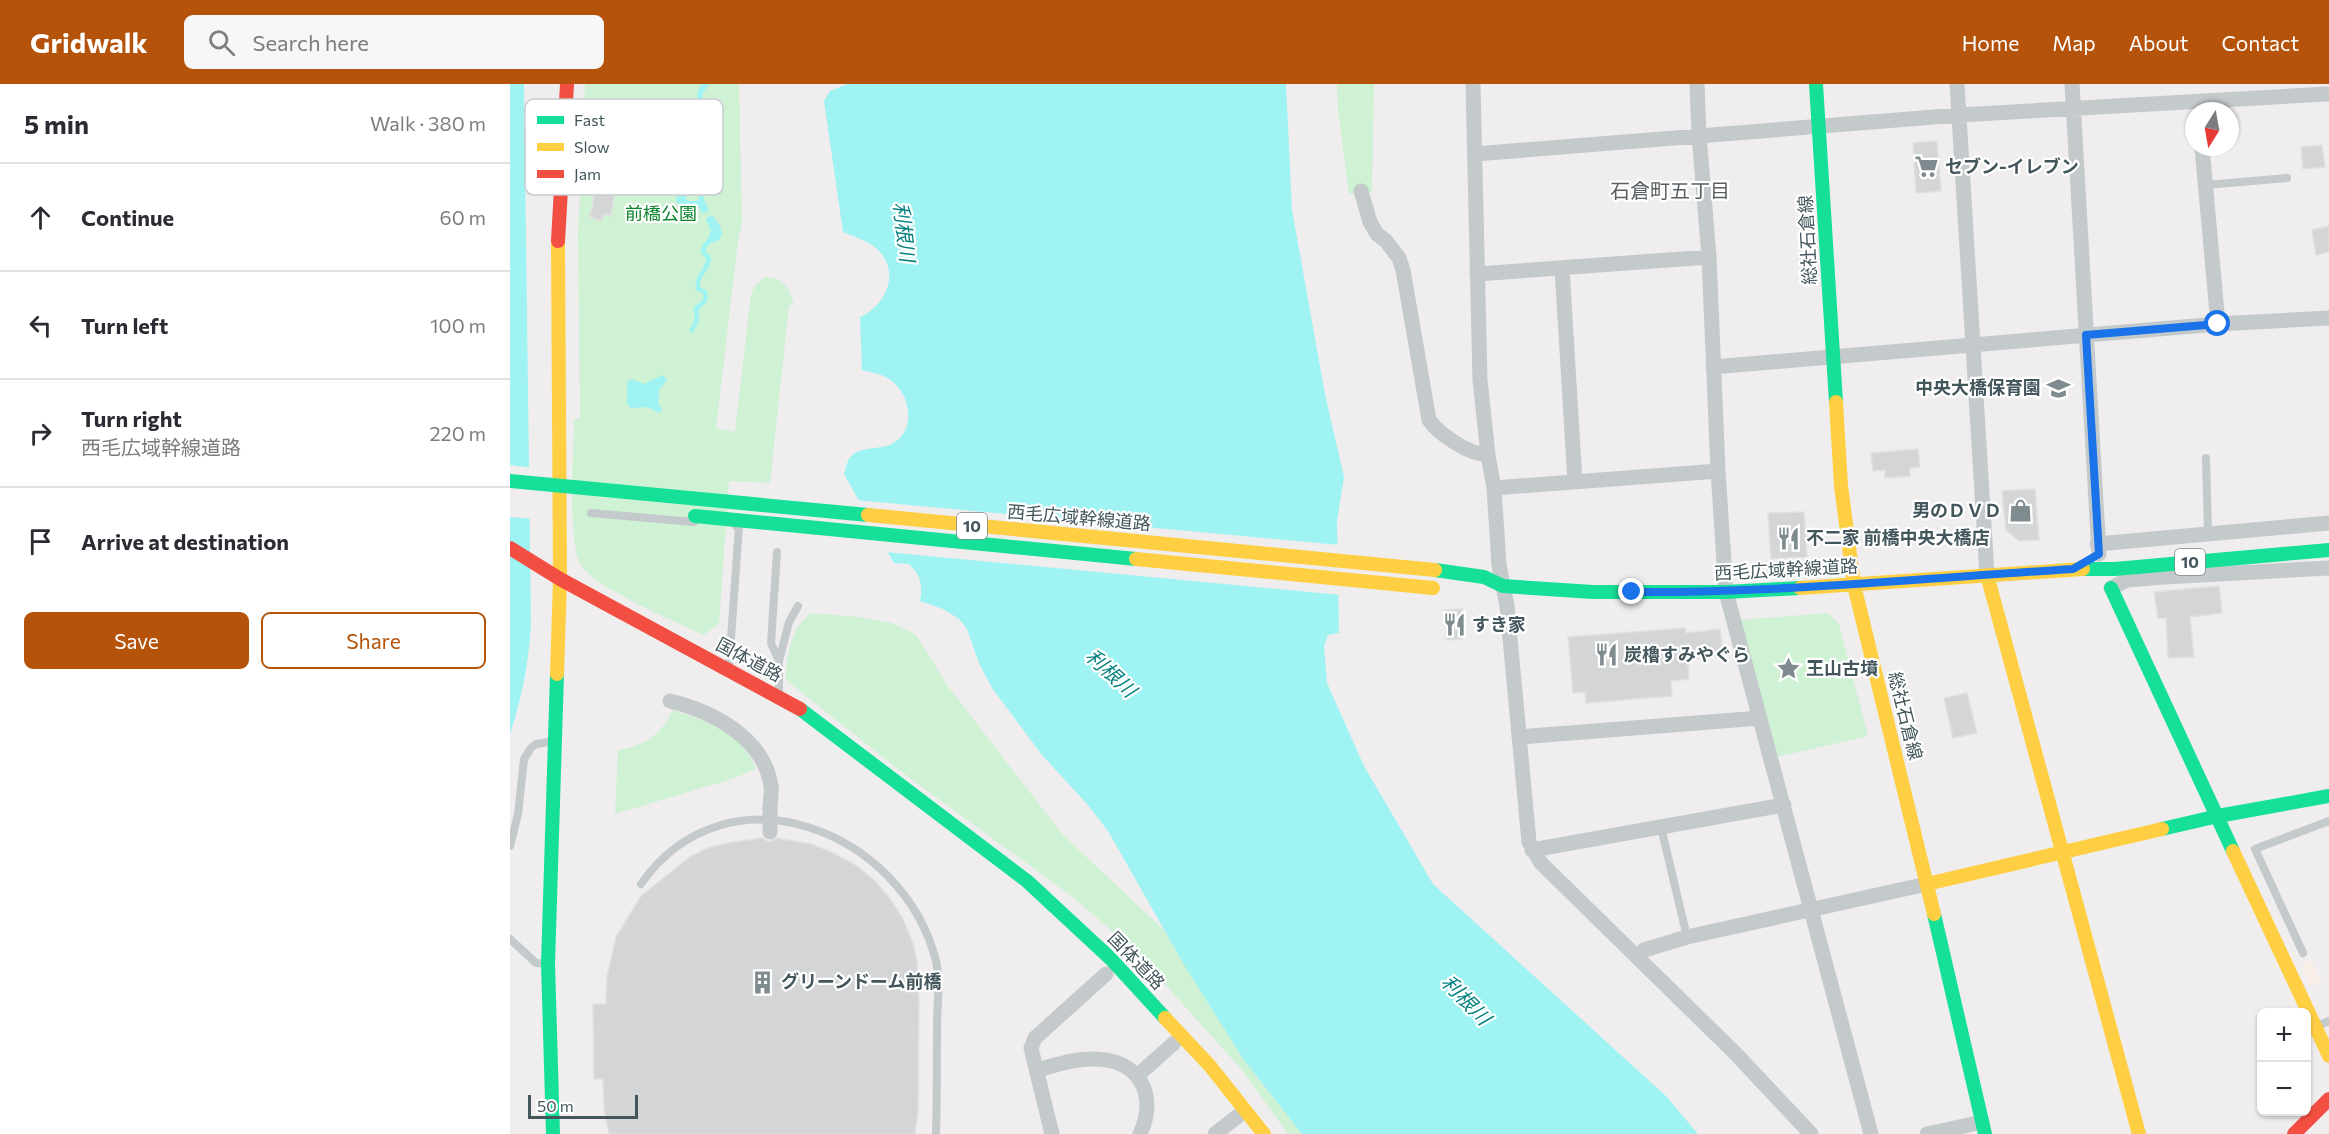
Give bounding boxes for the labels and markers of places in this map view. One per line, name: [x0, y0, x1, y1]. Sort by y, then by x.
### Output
supermarket icon: セブン-イレブン: [1914, 154, 1940, 180]
place label: セブン-イレブン: [1945, 155, 2079, 177]
school or university icon: 中央大橋保育園: [2046, 375, 2072, 401]
place label: 中央大橋保育園: [1915, 376, 2041, 398]
shop icon: 男のＤＶＤ: [2007, 498, 2033, 524]
place label: 男のＤＶＤ: [1912, 499, 2002, 521]
restaurant icon: 不二家 前橋中央大橋店: [1775, 525, 1801, 551]
place label: 不二家 前橋中央大橋店: [1806, 526, 1989, 548]
restaurant icon: すき家: [1441, 612, 1467, 638]
place label: すき家: [1472, 613, 1526, 635]
restaurant icon: 炭櫓すみやぐら: [1593, 642, 1619, 668]
place label: 炭櫓すみやぐら: [1624, 643, 1750, 665]
place icon: 王山古墳: [1775, 656, 1801, 682]
place label: 王山古墳: [1806, 657, 1878, 679]
building icon: グリーンドーム前橋: [750, 969, 776, 995]
place label: グリーンドーム前橋: [781, 970, 942, 992]

